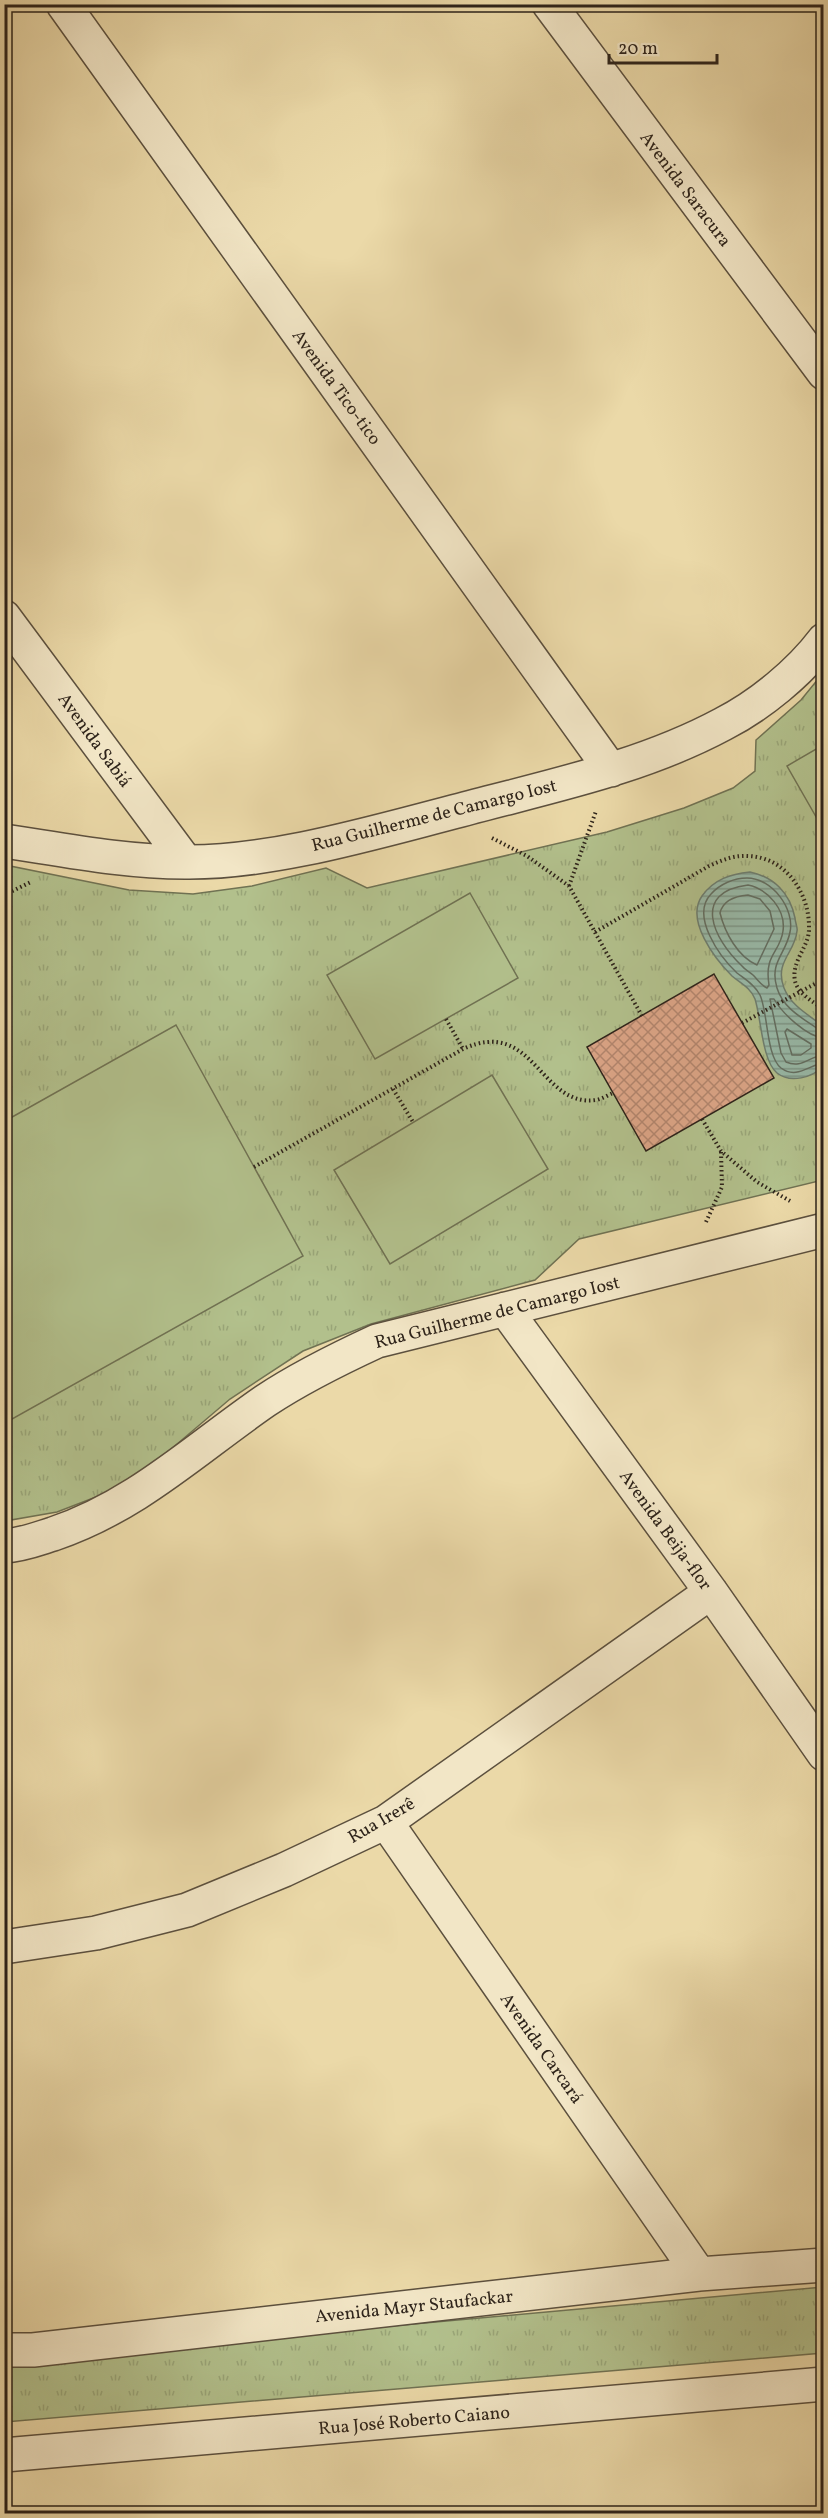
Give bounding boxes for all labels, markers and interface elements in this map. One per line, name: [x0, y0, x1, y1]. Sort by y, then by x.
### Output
scale bar: [609, 27, 717, 65]
text: 20 m: [618, 37, 658, 62]
street label: Avenida Saracura: [633, 127, 736, 253]
street label: Avenida Tico-tico: [285, 325, 386, 451]
street label: Avenida Sabiá: [51, 688, 137, 793]
street label: Rua Guilherme de Camargo Iost: [309, 774, 560, 859]
street label: Rua Guilherme de Camargo Iost: [372, 1271, 623, 1356]
street label: Avenida Beija-flor: [613, 1466, 717, 1597]
street label: Rua Irerê: [344, 1792, 420, 1851]
street label: Avenida Carcará: [493, 1988, 588, 2109]
street label: Avenida Mayr Staufackar: [314, 2285, 515, 2330]
street label: Rua José Roberto Caiano: [317, 2401, 511, 2442]

